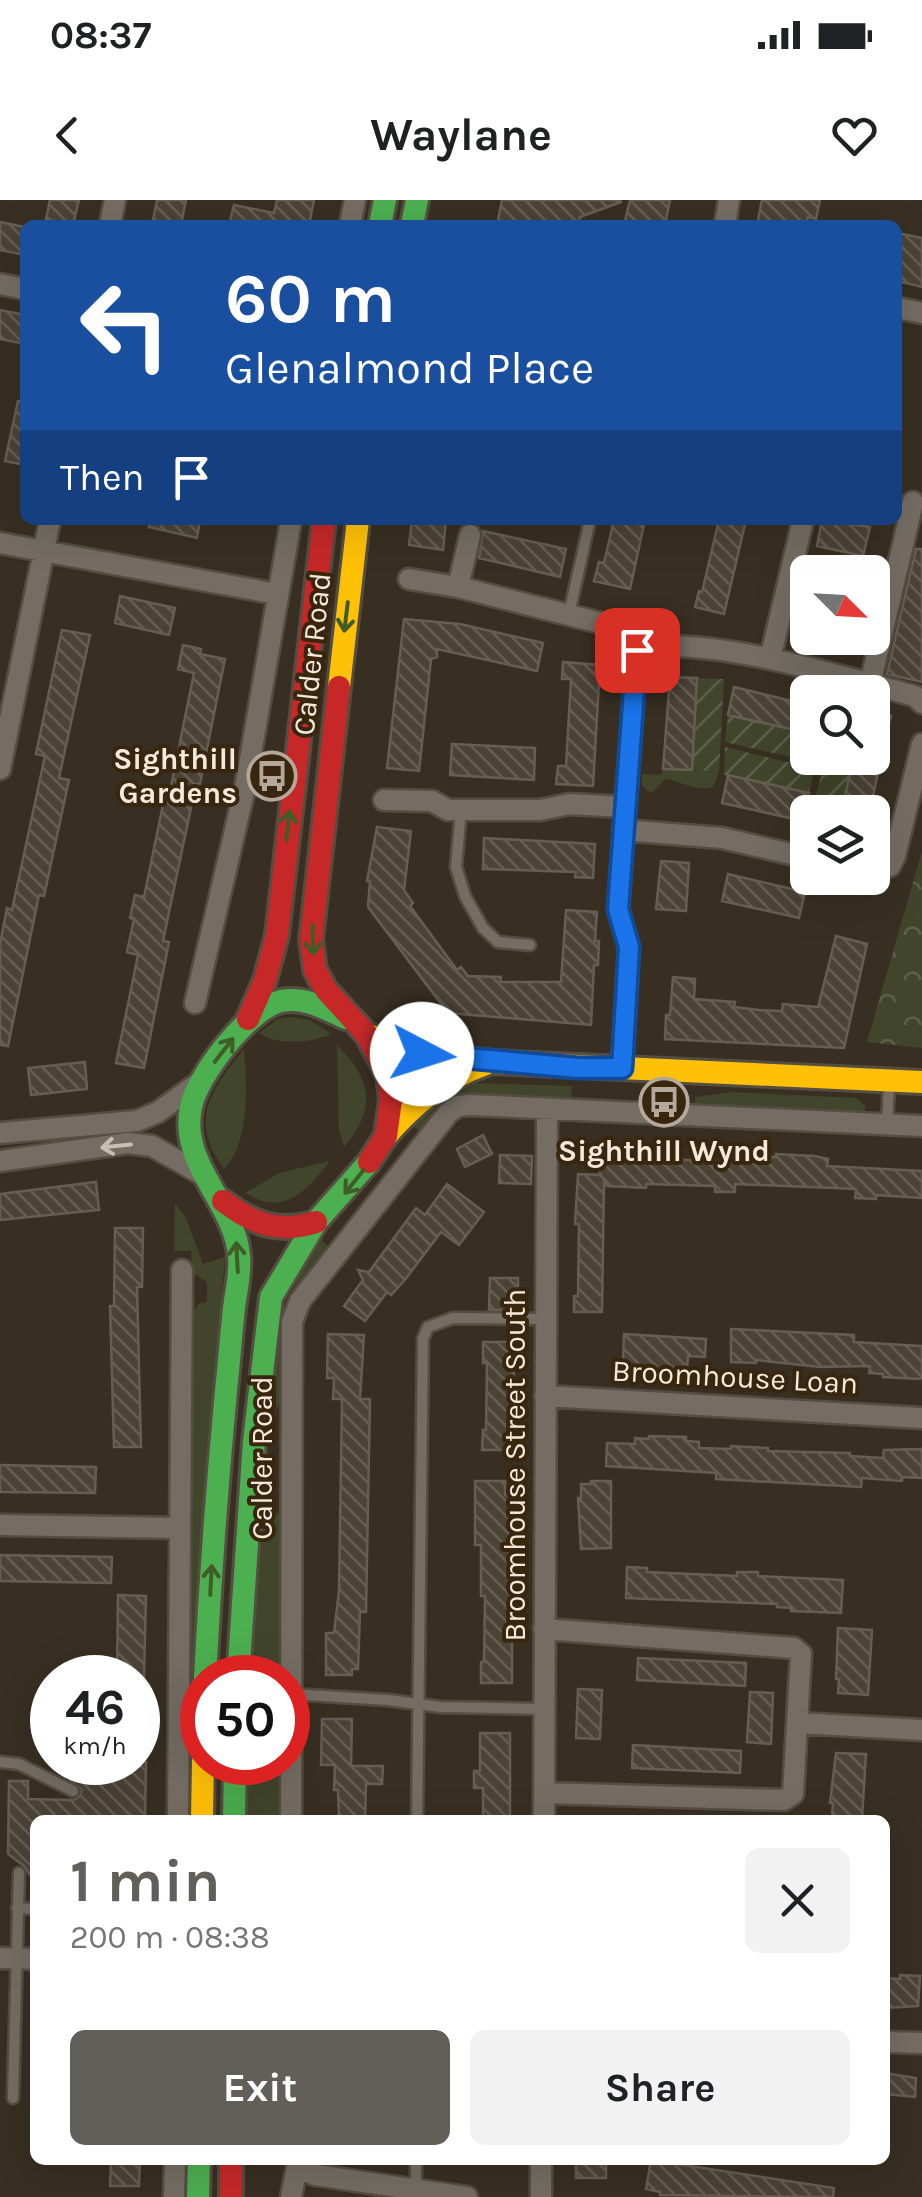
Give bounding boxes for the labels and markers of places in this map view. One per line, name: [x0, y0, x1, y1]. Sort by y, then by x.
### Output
pin: [595, 608, 680, 693]
place label: Sighthill Gardens: [113, 741, 237, 811]
bus stop icon: Sighthill Gardens: [246, 750, 298, 802]
bus stop icon: Sighthill Wynd: [638, 1076, 690, 1128]
place label: Sighthill Wynd: [558, 1133, 770, 1169]

